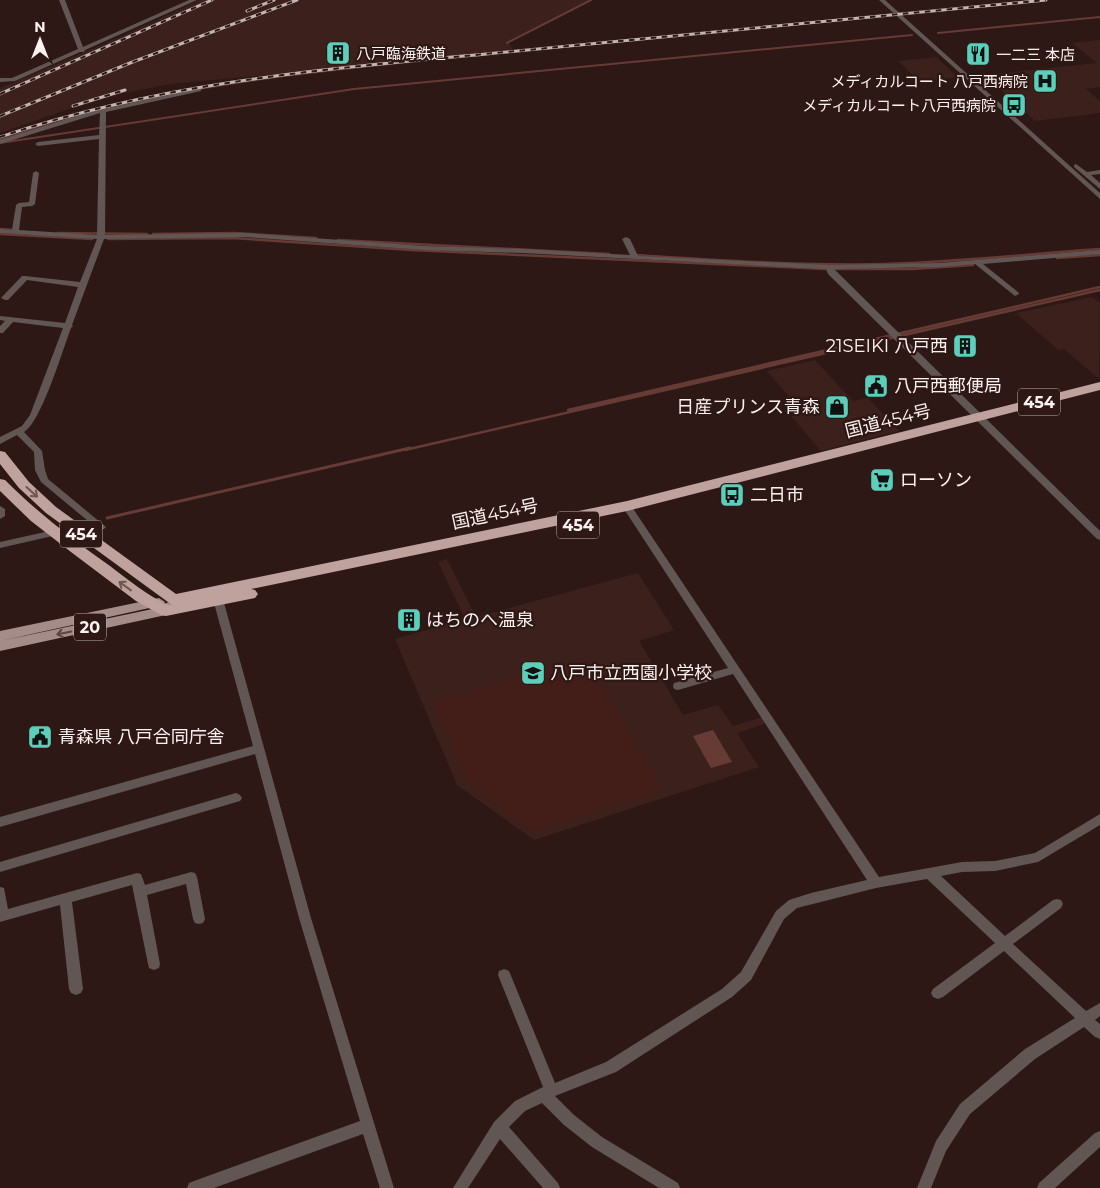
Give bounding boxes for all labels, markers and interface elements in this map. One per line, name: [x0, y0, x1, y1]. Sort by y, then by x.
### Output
north arrow: [15, 15, 65, 65]
text: N: [34, 18, 46, 36]
building icon: 八戸臨海鉄道: [325, 40, 351, 66]
restaurant icon: 一二三 本店: [965, 41, 991, 67]
place label: 八戸臨海鉄道: [356, 44, 446, 63]
place label: 一二三 本店: [996, 45, 1075, 64]
hospital icon: メディカルコート 八戸西病院: [1032, 68, 1058, 94]
place label: メディカルコート 八戸西病院: [830, 72, 1028, 91]
bus stop icon: メディカルコート八戸西病院: [1001, 92, 1027, 118]
place label: メディカルコート八戸西病院: [802, 96, 996, 115]
building icon: 21SEIKI 八戸西: [952, 333, 978, 359]
place label: 21SEIKI 八戸西: [826, 335, 948, 357]
public building icon: 八戸西郵便局: [863, 373, 889, 399]
place label: 八戸西郵便局: [894, 375, 1002, 397]
road number: 454: [1018, 388, 1060, 416]
shop icon: 日産プリンス青森: [824, 394, 850, 420]
place label: 日産プリンス青森: [676, 396, 820, 418]
street label: 国道454号: [843, 400, 933, 442]
supermarket icon: ローソン: [869, 467, 895, 493]
place label: ローソン: [900, 469, 972, 491]
bus stop icon: 二日市: [719, 482, 745, 508]
place label: 二日市: [750, 484, 804, 506]
one-way arrow: [25, 486, 38, 498]
street label: 国道454号: [450, 494, 540, 534]
road number: 454: [557, 512, 599, 538]
road number: 454: [60, 520, 102, 548]
one-way arrow: [119, 580, 132, 591]
building icon: はちのへ温泉: [396, 607, 422, 633]
place label: はちのへ温泉: [426, 609, 534, 631]
road number: 20: [74, 614, 106, 640]
one-way arrow: [56, 629, 72, 638]
school or university icon: 八戸市立西園小学校: [520, 660, 546, 686]
place label: 八戸市立西園小学校: [550, 662, 712, 684]
public building icon: 青森県 八戸合同庁舎: [27, 724, 53, 750]
place label: 青森県 八戸合同庁舎: [58, 726, 225, 748]

